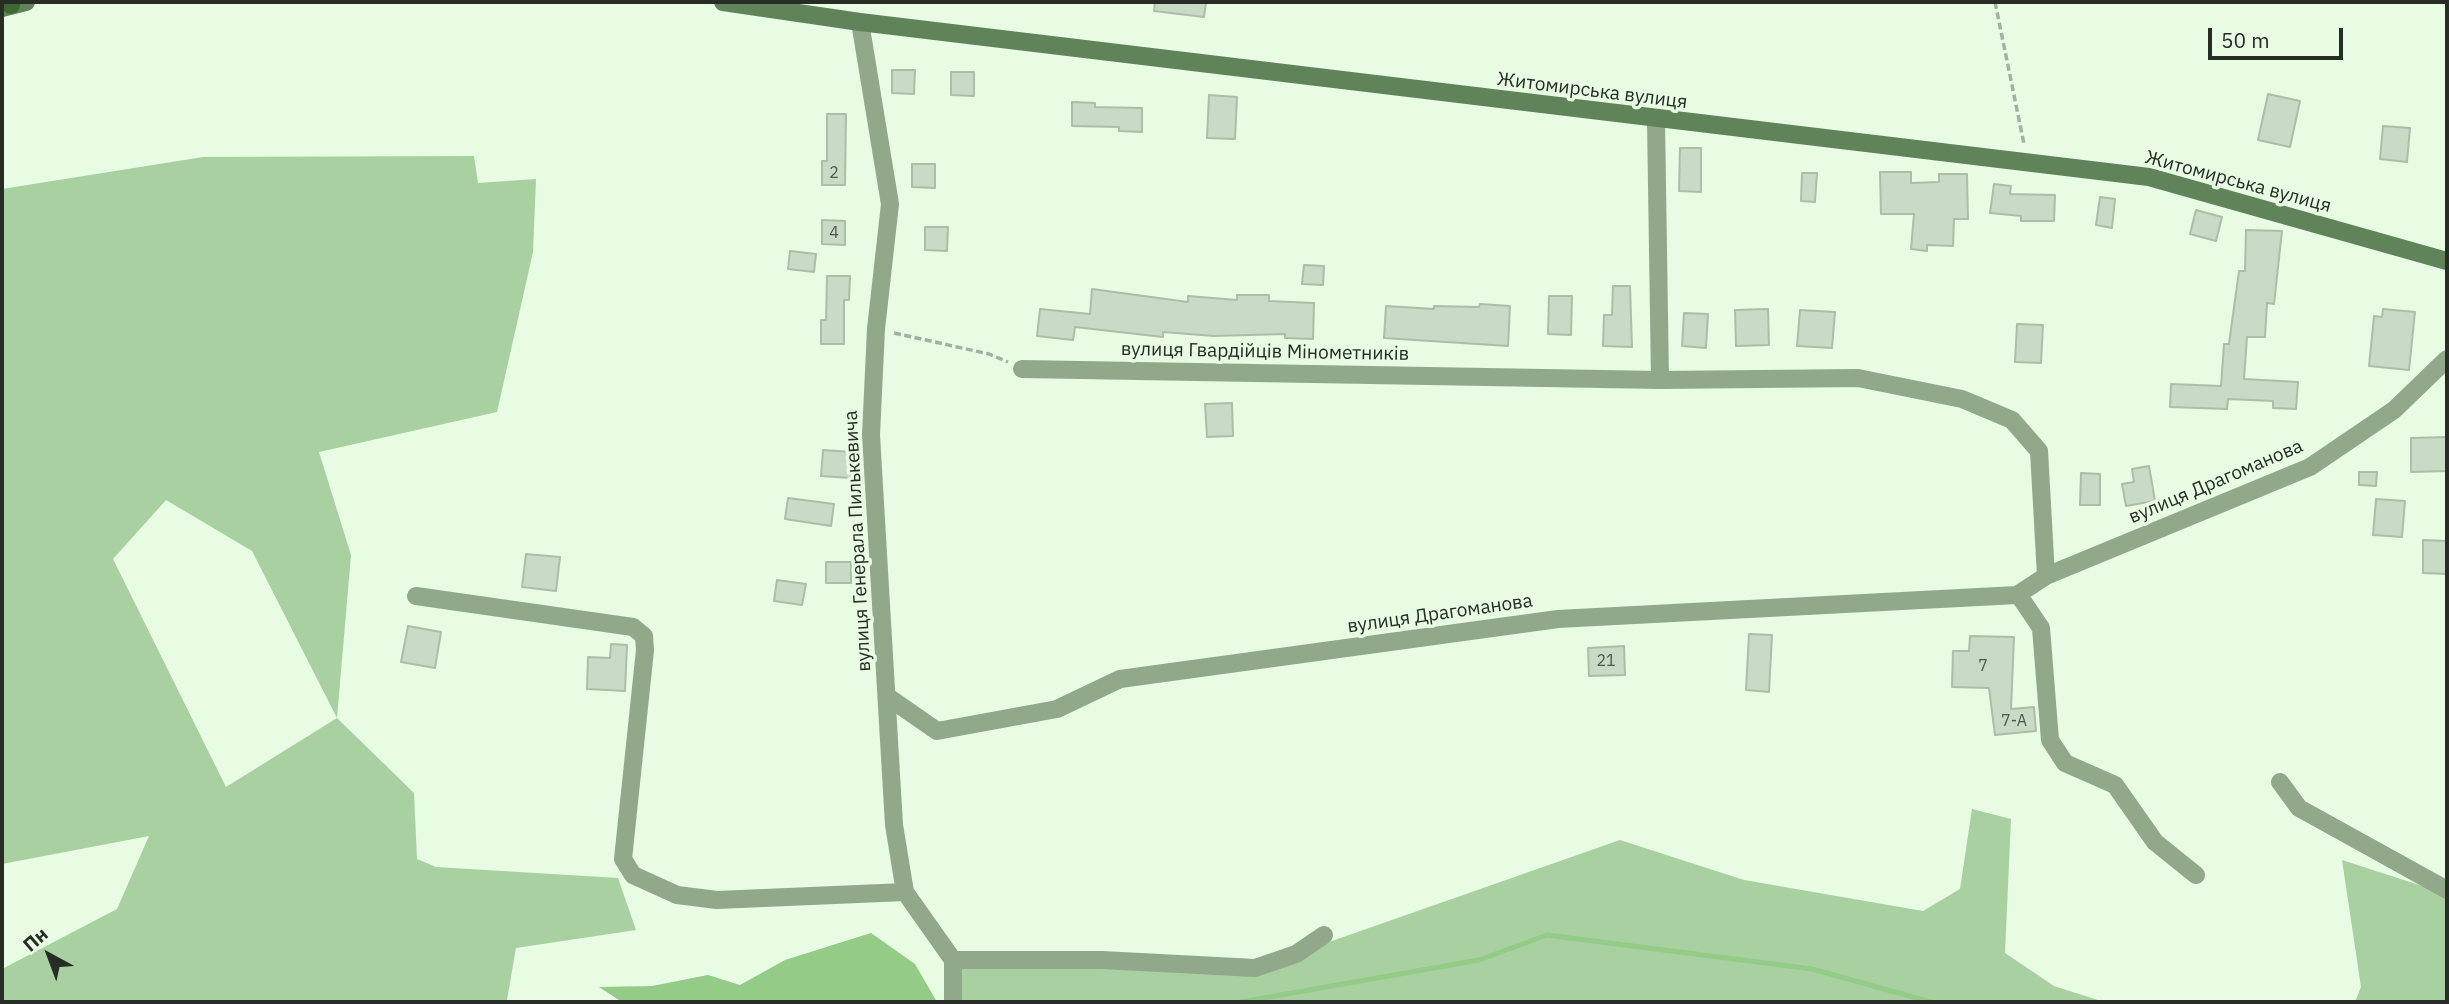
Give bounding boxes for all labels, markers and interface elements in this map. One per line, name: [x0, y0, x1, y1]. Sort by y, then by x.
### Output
scale bar: [2211, 14, 2346, 58]
text: 50 m: [2221, 26, 2270, 54]
street label: Житомирська вулиця: [1495, 68, 1689, 114]
street label: Житомирська вулиця: [2142, 146, 2334, 218]
house number: 2: [829, 163, 839, 183]
house number: 4: [829, 223, 839, 243]
street label: вулиця Гвардійців Мінометників: [1121, 338, 1409, 366]
street label: вулиця Генерала Пилькевича: [840, 410, 876, 672]
street label: вулиця Драгоманова: [2126, 435, 2306, 529]
street label: вулиця Драгоманова: [1346, 590, 1534, 638]
house number: 21: [1596, 651, 1616, 671]
house number: 7: [1978, 656, 1988, 676]
house number: 7-А: [2001, 711, 2027, 731]
north arrow: [14, 920, 84, 990]
text: Пн: [18, 922, 53, 956]

